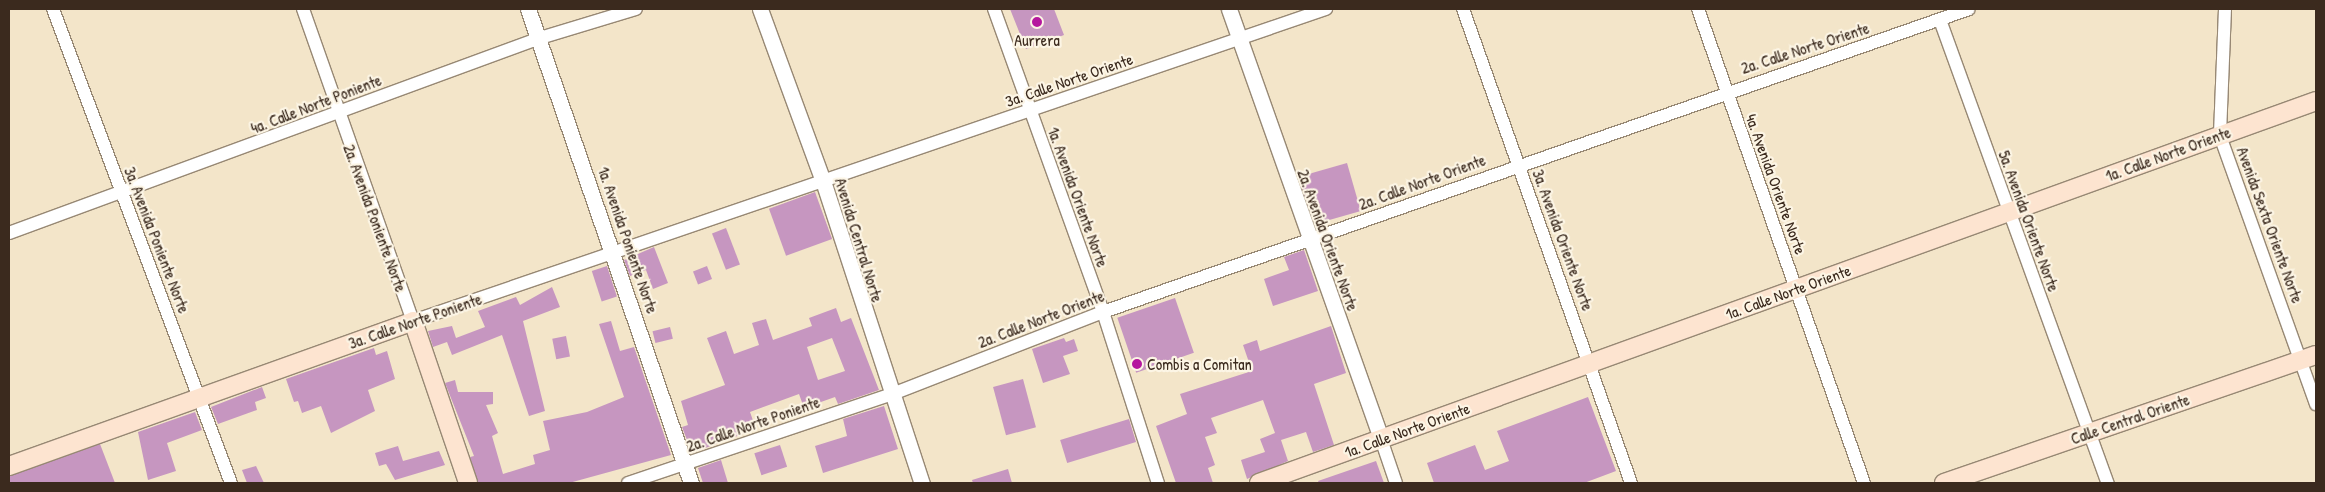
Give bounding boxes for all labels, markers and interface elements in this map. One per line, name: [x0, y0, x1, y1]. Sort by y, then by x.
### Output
marker: Aurrera: [1031, 16, 1043, 28]
street label: 2a. Calle Norte Oriente: [1738, 18, 1872, 78]
place label: Aurrera: [1014, 30, 1060, 50]
street label: 3a. Calle Norte Oriente: [1003, 49, 1135, 111]
street label: 4a. Calle Norte Poniente: [248, 70, 384, 138]
street label: 4a. Avenida Oriente Norte: [1742, 111, 1810, 257]
street label: 1a. Calle Norte Oriente: [2103, 122, 2233, 186]
street label: 1a. Avenida Oriente Norte: [1044, 124, 1112, 270]
street label: 2a. Avenida Poniente Norte: [339, 142, 411, 294]
street label: Avenida Sexta Oriente Norte: [2233, 144, 2307, 306]
street label: 5a. Avenida Oriente Norte: [1995, 148, 2063, 294]
street label: 2a. Calle Norte Oriente: [1356, 150, 1488, 214]
street label: 3a. Avenida Poniente Norte: [120, 164, 194, 316]
street label: 1a. Avenida Poniente Norte: [594, 164, 662, 316]
street label: 2a. Avenida Oriente Norte: [1293, 167, 1363, 313]
street label: 3a. Avenida Oriente Norte: [1529, 167, 1597, 313]
street label: Avenida Central Norte: [831, 176, 887, 304]
street label: 1a. Calle Norte Oriente: [1723, 260, 1853, 324]
street label: 2a. Calle Norte Oriente: [975, 286, 1107, 352]
street label: 3a. Calle Norte Poniente: [346, 289, 484, 353]
place label: Combis a Comitan: [1147, 354, 1252, 374]
marker: Combis a Comitan: [1131, 358, 1143, 370]
street label: Calle Central Oriente: [2068, 390, 2192, 448]
street label: 2a. Calle Norte Poniente: [684, 392, 822, 456]
street label: 1a. Calle Norte Oriente: [1342, 398, 1472, 462]

